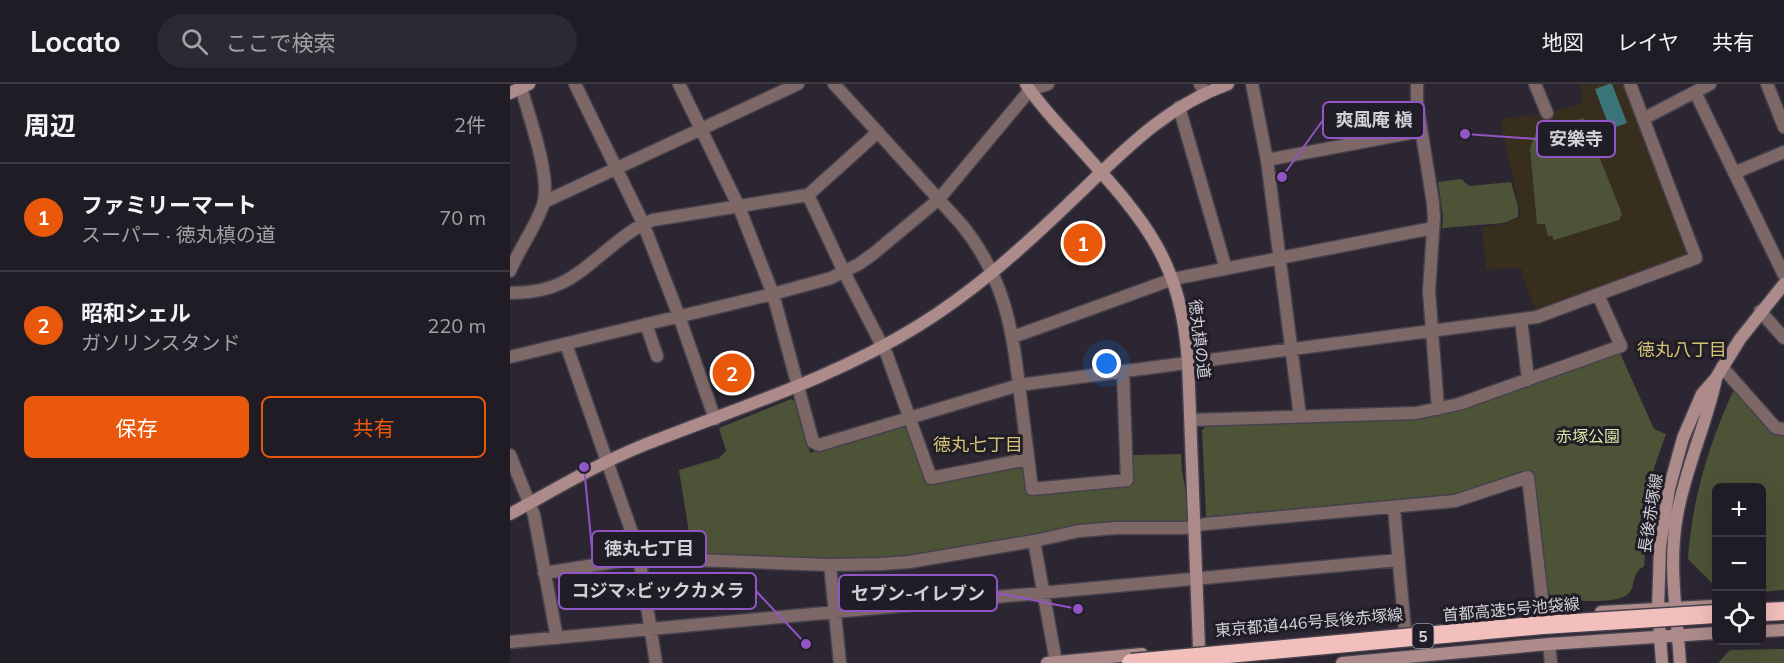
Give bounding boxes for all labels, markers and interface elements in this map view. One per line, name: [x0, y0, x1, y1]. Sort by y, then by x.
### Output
search box: [157, 14, 577, 68]
text: Locato: [30, 24, 121, 59]
icon: search: [178, 25, 211, 58]
text: ここで検索: [226, 29, 336, 57]
text: 地図: [1542, 29, 1584, 55]
text: レイヤ: [1617, 29, 1679, 55]
text: 共有: [1712, 29, 1754, 55]
callout: 爽風庵 槇: [1323, 102, 1424, 138]
text: 爽風庵 槇: [1336, 108, 1412, 131]
text: 周辺: [24, 109, 76, 142]
text: 2件: [454, 112, 486, 137]
callout: 安樂寺: [1537, 121, 1615, 157]
text: 安樂寺: [1549, 127, 1603, 150]
text: ファミリーマート: [81, 191, 257, 219]
text: 1: [38, 205, 50, 230]
text: 70 m: [439, 205, 486, 230]
pin: 1: [1064, 220, 1102, 266]
text: スーパー · 徳丸槙の道: [81, 222, 276, 247]
street label: 徳丸槙の道: [1185, 298, 1215, 380]
text: 昭和シェル: [81, 299, 191, 327]
text: 2: [38, 313, 50, 338]
text: 220 m: [427, 313, 486, 338]
text: ガソリンスタンド: [81, 330, 241, 355]
district label: 徳丸八丁目: [1637, 338, 1727, 361]
your location: [1092, 349, 1121, 378]
pin: 2: [712, 350, 752, 396]
button: 保存: [24, 396, 249, 458]
button: 共有: [261, 396, 486, 458]
park label: 赤塚公園: [1556, 426, 1620, 446]
district label: 徳丸七丁目: [933, 433, 1023, 456]
street label: 長後赤塚線: [1634, 472, 1666, 554]
map controls: [1712, 483, 1766, 645]
button: +: [1712, 483, 1766, 537]
callout: 徳丸七丁目: [592, 531, 706, 567]
text: 徳丸七丁目: [604, 537, 694, 560]
button: −: [1712, 537, 1766, 591]
callout: コジマ×ビックカメラ: [559, 573, 756, 609]
callout: セブン-イレブン: [839, 575, 997, 611]
text: コジマ×ビックカメラ: [572, 579, 744, 602]
text: セブン-イレブン: [851, 582, 985, 605]
button: locate: [1712, 591, 1766, 645]
street label: 首都高速5号池袋線: [1442, 593, 1580, 625]
street label: 東京都道446号長後赤塚線: [1214, 604, 1404, 640]
road number: 5: [1412, 624, 1434, 648]

